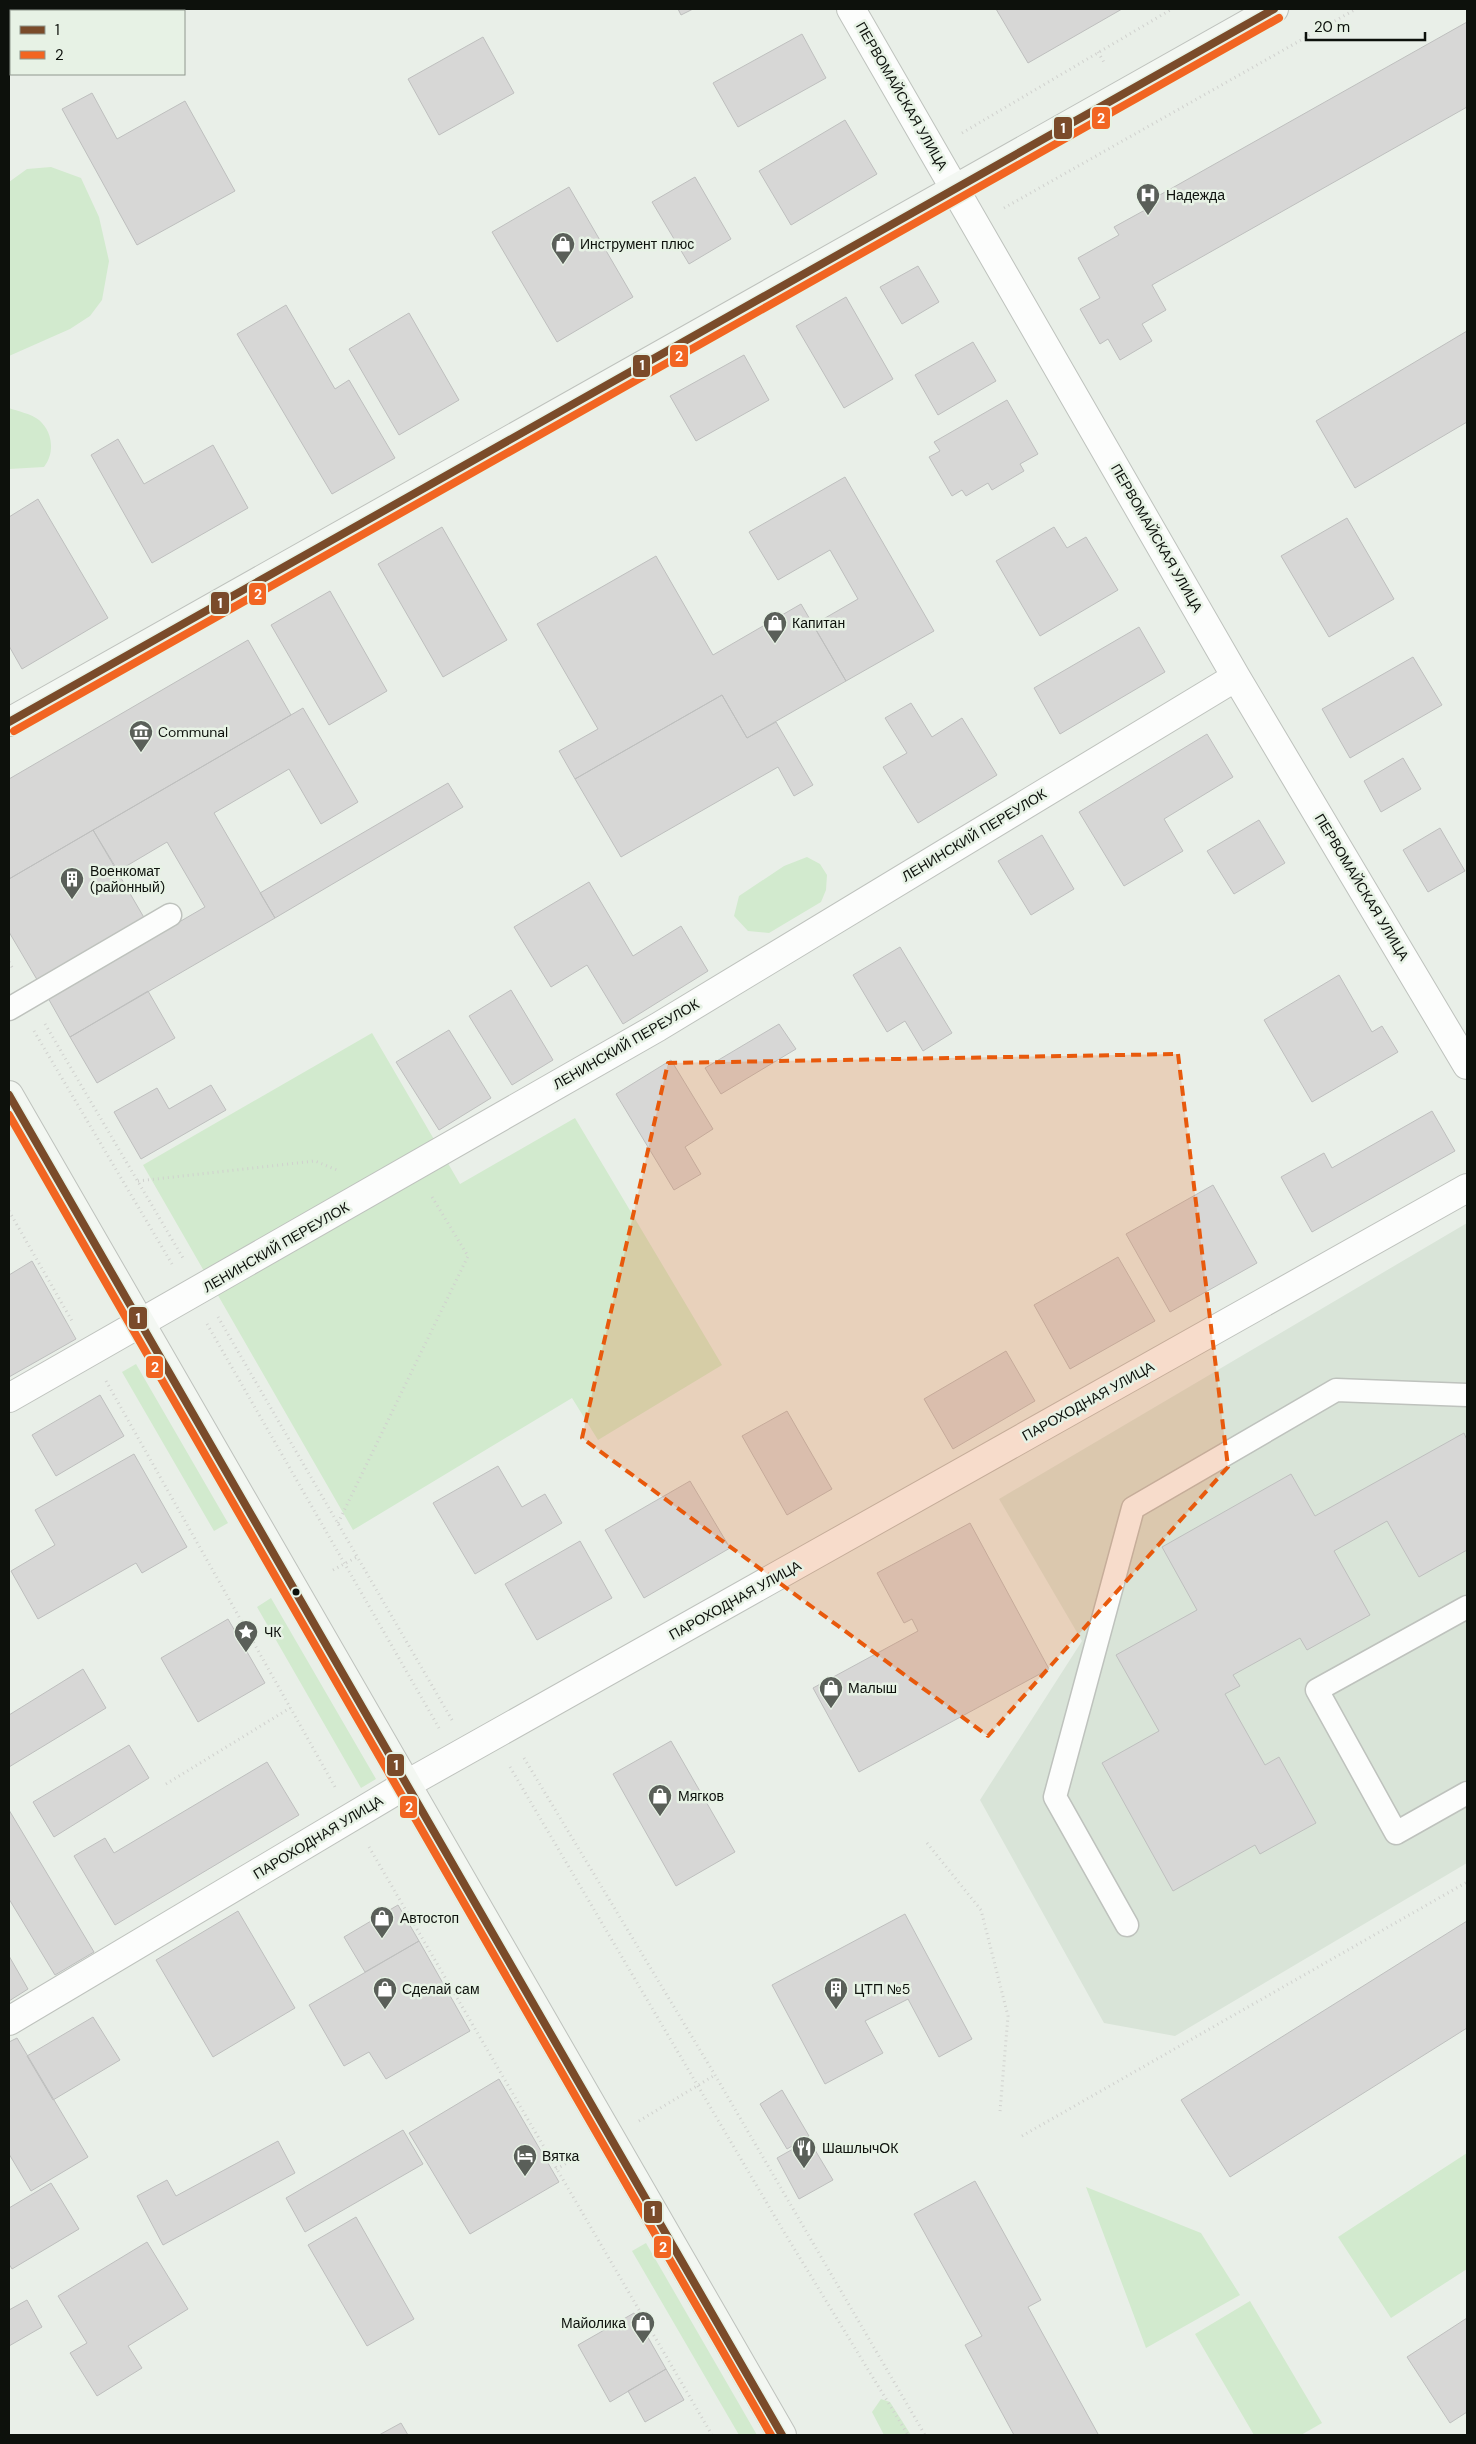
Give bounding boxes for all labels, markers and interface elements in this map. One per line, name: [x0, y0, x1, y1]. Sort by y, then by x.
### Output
legend: [10, 10, 185, 75]
scale bar: [1306, 10, 1425, 42]
text: 20 m: [1314, 17, 1350, 37]
street label: ПЕРВОМАЙСКАЯ УЛИЦА: [852, 19, 952, 174]
text: 1: [55, 20, 60, 40]
text: 2: [55, 45, 64, 65]
line badge: 2: [1091, 106, 1111, 130]
text: 2: [1097, 109, 1105, 127]
line badge: 1: [1053, 116, 1073, 140]
text: 1: [1060, 119, 1066, 137]
hospital icon: Надежда: [1135, 182, 1161, 216]
place label: Надежда: [1166, 186, 1225, 204]
shop icon: Инструмент плюс: [550, 231, 576, 265]
place label: Инструмент плюс: [580, 235, 694, 253]
line badge: 2: [669, 344, 689, 368]
text: 2: [675, 347, 683, 365]
line badge: 1: [632, 354, 651, 378]
text: 1: [639, 356, 645, 374]
street label: ПЕРВОМАЙСКАЯ УЛИЦА: [1107, 461, 1207, 616]
line badge: 2: [248, 582, 267, 606]
text: 2: [254, 585, 262, 603]
line badge: 1: [210, 591, 230, 615]
text: 1: [217, 594, 223, 612]
shop icon: Капитан: [762, 610, 788, 644]
place label: Капитан: [792, 614, 845, 632]
museum icon: Communal: [128, 719, 154, 753]
place label: Communal: [158, 723, 228, 741]
street label: ЛЕНИНСКИЙ ПЕРЕУЛОК: [898, 784, 1050, 885]
street label: ПЕРВОМАЙСКАЯ УЛИЦА: [1311, 810, 1413, 964]
place label: Военкомат (районный): [90, 862, 165, 896]
building icon: Военкомат (районный): [59, 866, 85, 900]
street label: ЛЕНИНСКИЙ ПЕРЕУЛОК: [550, 994, 703, 1093]
street label: ЛЕНИНСКИЙ ПЕРЕУЛОК: [200, 1197, 353, 1296]
line badge: 1: [128, 1306, 148, 1330]
text: 1: [135, 1309, 141, 1327]
line badge: 2: [145, 1355, 164, 1379]
street label: ПАРОХОДНАЯ УЛИЦА: [1019, 1357, 1158, 1445]
text: 2: [151, 1358, 159, 1376]
street label: ПАРОХОДНАЯ УЛИЦА: [666, 1556, 805, 1644]
unlabelled marker: [291, 1587, 301, 1597]
place icon: ЧК: [233, 1619, 259, 1653]
place label: ЧК: [264, 1623, 282, 1641]
shop icon: Малыш: [818, 1675, 844, 1709]
place label: Малыш: [848, 1679, 897, 1697]
line badge: 1: [386, 1753, 405, 1777]
text: 1: [393, 1756, 399, 1774]
shop icon: Мягков: [647, 1783, 673, 1817]
place label: Мягков: [678, 1787, 724, 1805]
street label: ПАРОХОДНАЯ УЛИЦА: [250, 1791, 387, 1883]
line badge: 2: [399, 1795, 418, 1819]
text: 2: [405, 1798, 413, 1816]
shop icon: Автостоп: [369, 1905, 395, 1939]
place label: Автостоп: [400, 1909, 459, 1927]
shop icon: Сделай сам: [372, 1976, 398, 2010]
building icon: ЦТП №5: [823, 1976, 849, 2010]
place label: Сделай сам: [402, 1980, 480, 1998]
place label: ЦТП №5: [854, 1980, 910, 1998]
restaurant icon: ШашлычОК: [791, 2135, 817, 2169]
place label: ШашлычОК: [822, 2139, 899, 2157]
hotel icon: Вятка: [512, 2143, 538, 2177]
place label: Вятка: [542, 2147, 580, 2165]
line badge: 1: [643, 2200, 663, 2224]
text: 1: [650, 2202, 656, 2220]
line badge: 2: [653, 2235, 672, 2259]
text: 2: [659, 2238, 667, 2256]
shop icon: Майолика: [630, 2310, 656, 2344]
place label: Майолика: [561, 2314, 626, 2332]

